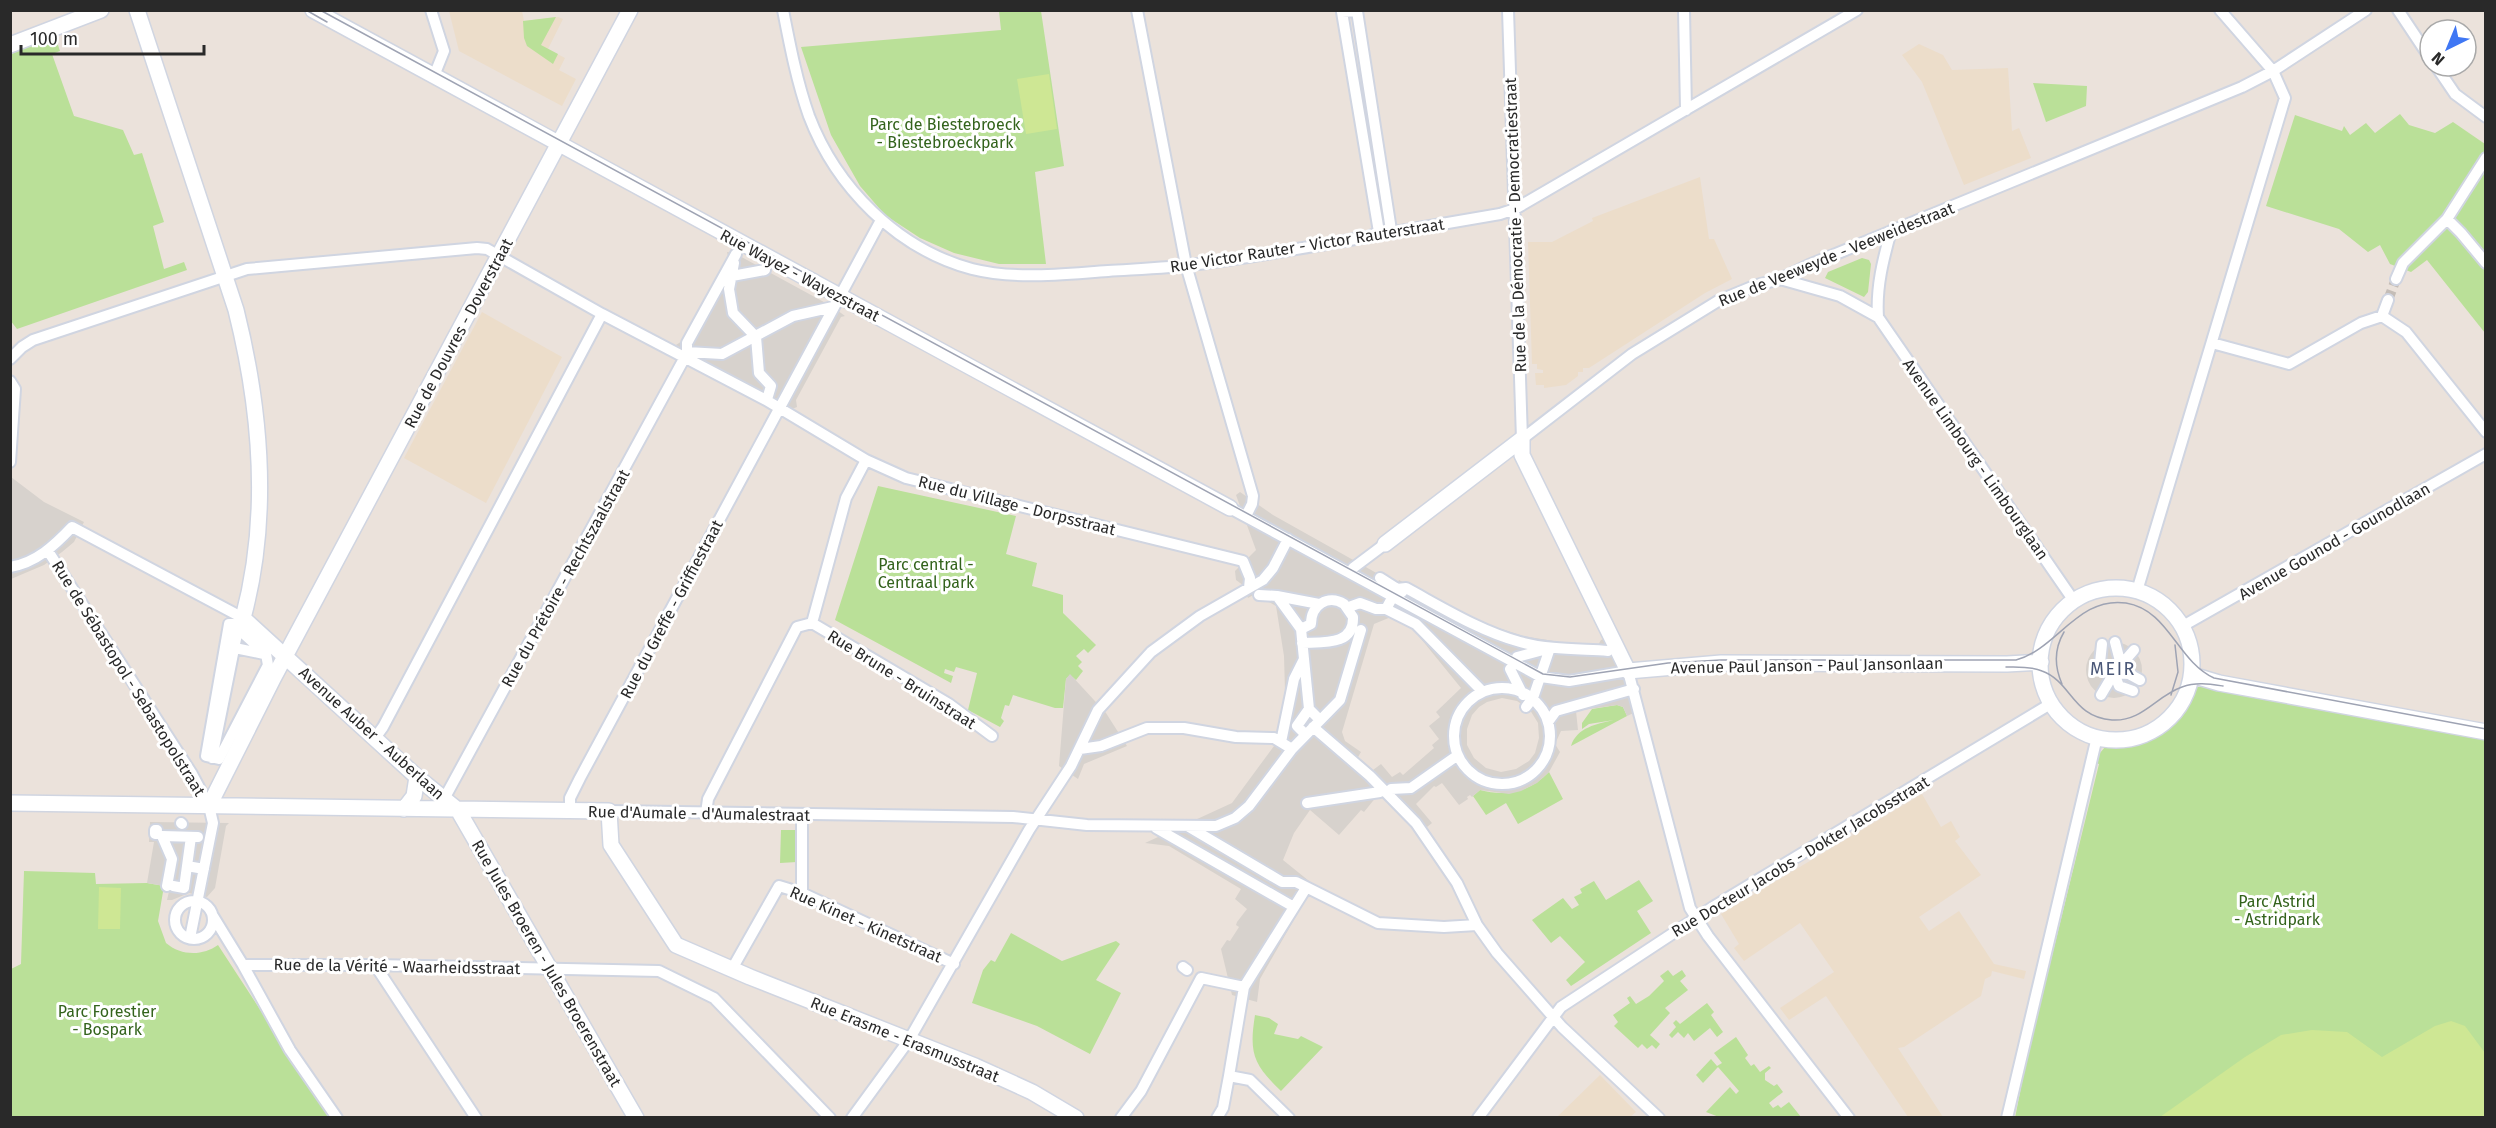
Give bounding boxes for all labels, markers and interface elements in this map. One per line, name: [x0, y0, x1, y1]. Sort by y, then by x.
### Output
scale bar: [21, 18, 204, 56]
north arrow: [2418, 18, 2478, 78]
text: 100 m: [30, 28, 78, 50]
text: N: [2428, 48, 2448, 69]
street label: Rue de la Démocratie - Democratiestraat: [1501, 77, 1530, 373]
park label: Parc de Biestebroeck - Biestebroeckpark: [869, 115, 1021, 152]
street label: Rue de Veeweyde - Veeweidestraat: [1716, 198, 1957, 311]
street label: Rue Victor Rauter - Victor Rauterstraat: [1169, 214, 1446, 277]
street label: Rue Wayez - Wayezstraat: [717, 225, 883, 326]
street label: Rue de Douvres - Doverstraat: [400, 235, 517, 431]
street label: Avenue Limbourg - Limbourglaan: [1899, 355, 2052, 563]
street label: Rue du Prétoire - Rechtszaalstraat: [497, 466, 634, 691]
street label: Rue du Village - Dorpsstraat: [916, 472, 1118, 539]
street label: Avenue Gounod - Gounodlaan: [2235, 479, 2433, 604]
street label: Rue du Greffe - Griffiestraat: [616, 516, 727, 702]
park label: Parc central - Centraal park: [878, 555, 975, 592]
street label: Rue de Sébastopol - Sebastopolstraat: [48, 557, 209, 800]
street label: Rue Brune - Bruinstraat: [824, 626, 980, 733]
street label: Avenue Paul Janson - Paul Jansonlaan: [1671, 654, 1943, 677]
district label: MEIR: [2090, 658, 2136, 680]
street label: Avenue Auber - Auberlaan: [295, 663, 448, 804]
street label: Rue Docteur Jacobs - Dokter Jacobsstraat: [1668, 772, 1933, 941]
street label: Rue d'Aumale - d'Aumalestraat: [588, 802, 810, 825]
street label: Rue Jules Broeren - Jules Broerenstraat: [468, 836, 625, 1090]
street label: Rue Kinet - Kinetstraat: [787, 882, 945, 967]
park label: Parc Astrid - Astridpark: [2234, 892, 2321, 929]
street label: Rue de la Vérité - Waarheidsstraat: [273, 955, 521, 978]
street label: Rue Erasme - Erasmusstraat: [808, 993, 1002, 1086]
park label: Parc Forestier - Bospark: [58, 1002, 157, 1039]

